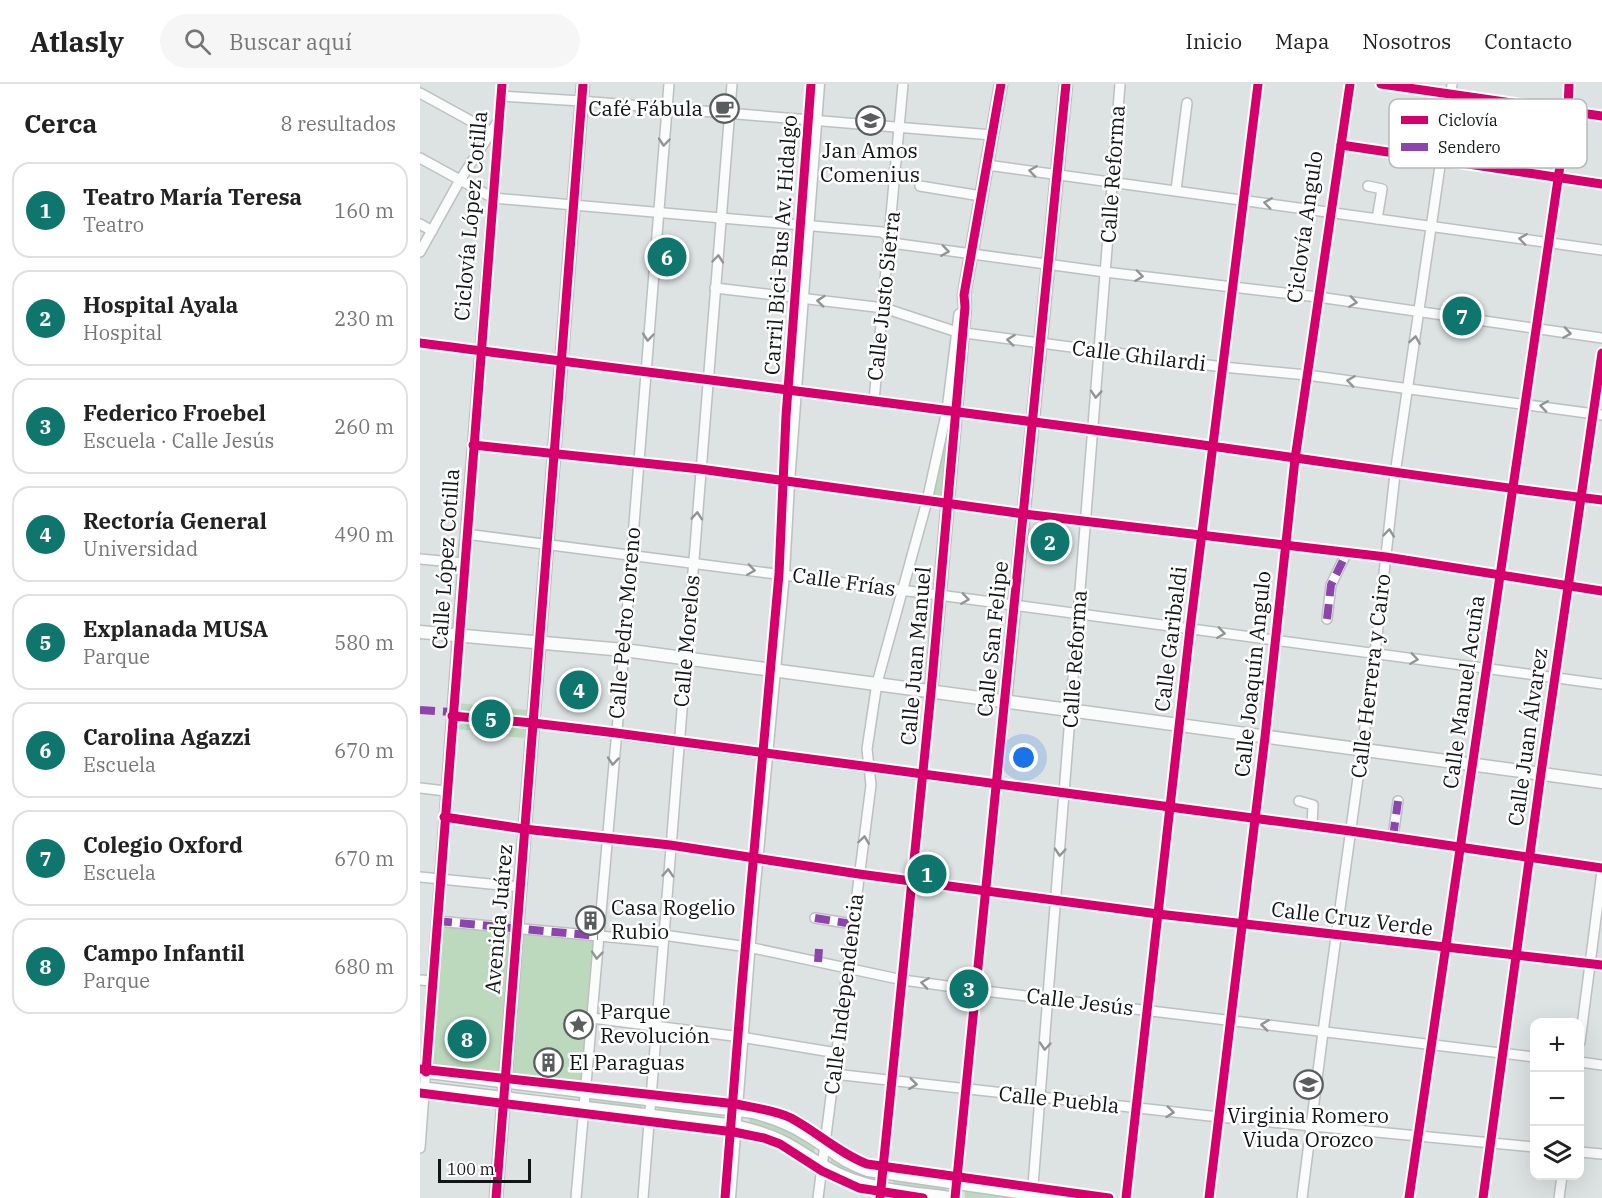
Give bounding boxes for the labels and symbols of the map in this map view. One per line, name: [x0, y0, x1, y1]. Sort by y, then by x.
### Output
cafe icon: Café Fábula: [708, 93, 740, 125]
place label: Café Fábula: [588, 94, 703, 122]
legend: [1389, 99, 1587, 168]
school or university icon: Jan Amos Comenius: [854, 104, 886, 136]
street label: Calle Reforma: [1093, 104, 1131, 244]
street label: Ciclovía López Cotilla: [447, 110, 493, 322]
text: Ciclovía: [1438, 110, 1498, 130]
street label: Carril Bici-Bus Av. Hidalgo: [757, 114, 803, 376]
place label: Jan Amos Comenius: [820, 136, 920, 188]
text: Sendero: [1438, 137, 1501, 157]
one-way arrow: [658, 138, 671, 147]
street label: Ciclovía Angulo: [1279, 149, 1329, 305]
one-way arrow: [1028, 165, 1038, 178]
one-way arrow: [1263, 198, 1272, 210]
street label: Calle Justo Sierra: [860, 210, 906, 382]
one-way arrow: [1519, 233, 1528, 246]
pin: 6: [648, 234, 686, 279]
one-way arrow: [941, 245, 950, 257]
one-way arrow: [711, 255, 724, 264]
one-way arrow: [1134, 270, 1143, 282]
pin: 7: [1442, 294, 1482, 338]
one-way arrow: [817, 295, 826, 308]
one-way arrow: [1349, 296, 1358, 308]
one-way arrow: [1562, 327, 1572, 339]
one-way arrow: [642, 332, 655, 341]
street label: Calle Ghilardi: [1070, 333, 1208, 377]
one-way arrow: [1007, 334, 1016, 346]
one-way arrow: [1408, 335, 1420, 344]
one-way arrow: [1346, 376, 1355, 388]
one-way arrow: [1090, 389, 1103, 398]
one-way arrow: [1539, 401, 1549, 413]
street label: Calle López Cotilla: [425, 468, 465, 650]
one-way arrow: [690, 512, 703, 521]
pin: 2: [1030, 520, 1070, 564]
street label: Calle Pedro Moreno: [602, 526, 646, 720]
one-way arrow: [1382, 528, 1394, 538]
street label: Calle Frías: [791, 560, 898, 602]
street label: Calle San Felipe: [970, 560, 1014, 718]
one-way arrow: [747, 564, 756, 576]
street label: Calle Juan Manuel: [893, 565, 937, 747]
street label: Calle Garibaldi: [1147, 565, 1193, 713]
street label: Calle Joaquín Angulo: [1227, 569, 1277, 778]
street label: Calle Herrera y Cairo: [1344, 572, 1396, 780]
street label: Calle Morelos: [666, 574, 706, 708]
street label: Calle Reforma: [1055, 589, 1093, 729]
one-way arrow: [961, 592, 970, 604]
street label: Calle Manuel Acuña: [1436, 593, 1490, 790]
one-way arrow: [1216, 627, 1226, 639]
street label: Calle Juan Álvarez: [1501, 646, 1553, 828]
one-way arrow: [1410, 653, 1419, 665]
pin: 4: [560, 668, 598, 712]
pin: 5: [472, 696, 510, 742]
your location: [1009, 743, 1038, 772]
one-way arrow: [607, 757, 620, 766]
one-way arrow: [857, 835, 869, 844]
street label: Avenida Juárez: [478, 843, 519, 995]
one-way arrow: [1054, 847, 1067, 856]
pin: 1: [908, 852, 946, 896]
one-way arrow: [661, 868, 674, 877]
street label: Calle Independencia: [817, 892, 869, 1096]
place label: Casa Rogelio Rubio: [611, 893, 735, 945]
street label: Calle Cruz Verde: [1270, 894, 1435, 942]
building icon: Casa Rogelio Rubio: [574, 904, 606, 936]
one-way arrow: [591, 951, 604, 960]
pin: 3: [950, 966, 988, 1012]
one-way arrow: [921, 977, 930, 989]
street label: Calle Jesús: [1025, 981, 1135, 1021]
place label: Parque Revolución: [600, 997, 710, 1049]
place icon: Parque Revolución: [563, 1008, 595, 1040]
pin: 8: [448, 1016, 486, 1062]
one-way arrow: [1260, 1019, 1269, 1032]
one-way arrow: [1038, 1041, 1051, 1050]
building icon: El Paraguas: [532, 1047, 564, 1079]
place label: El Paraguas: [569, 1048, 685, 1076]
school or university icon: Virginia Romero Viuda Orozco: [1292, 1069, 1324, 1101]
one-way arrow: [909, 1077, 918, 1089]
street label: Calle Puebla: [997, 1079, 1121, 1119]
place label: Virginia Romero Viuda Orozco: [1227, 1101, 1389, 1153]
one-way arrow: [1165, 1105, 1174, 1117]
scale bar: [438, 1156, 531, 1184]

